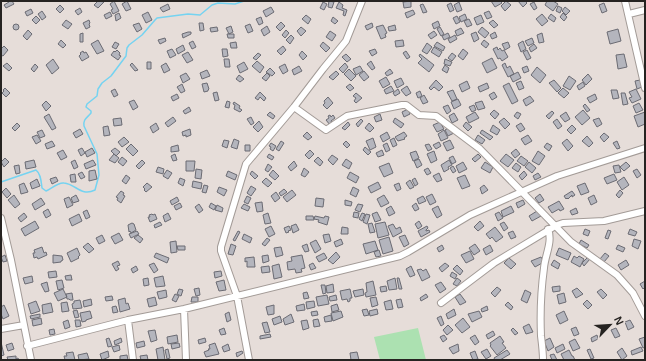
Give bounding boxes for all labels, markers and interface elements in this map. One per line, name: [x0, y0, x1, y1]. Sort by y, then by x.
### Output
north arrow: [590, 305, 630, 345]
text: N: [612, 315, 626, 327]

